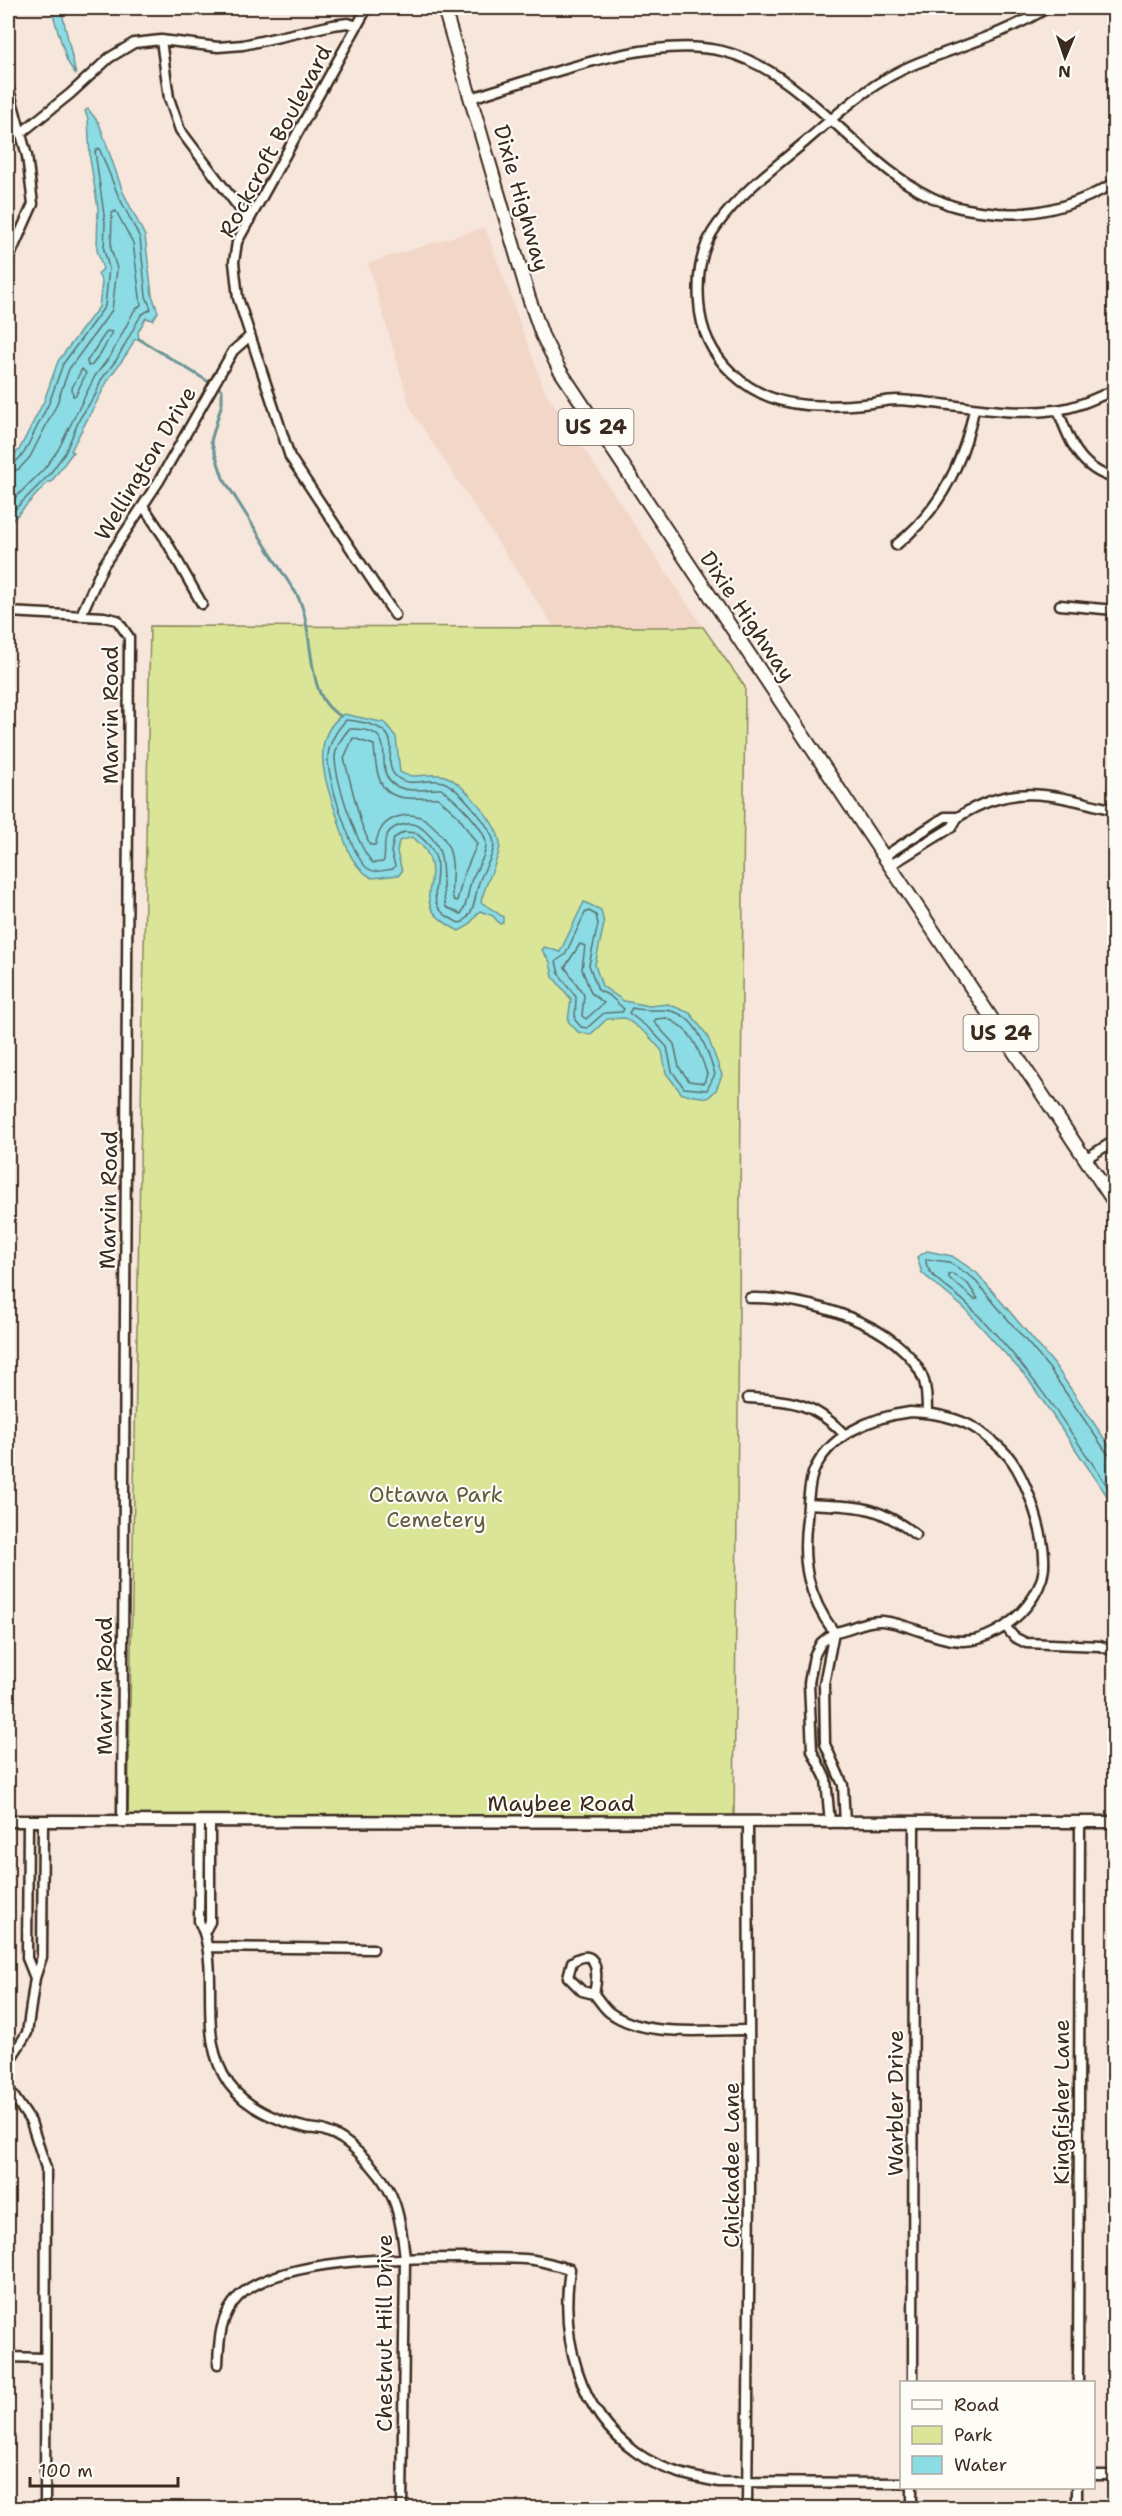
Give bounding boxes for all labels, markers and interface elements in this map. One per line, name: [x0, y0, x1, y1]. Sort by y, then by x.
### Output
north arrow: [1035, 27, 1095, 87]
street label: Rockcroft Boulevard: [212, 40, 339, 243]
text: N: [1058, 61, 1071, 82]
street label: Dixie Highway: [487, 121, 556, 275]
street label: Wellington Drive: [88, 381, 203, 546]
road number: US 24: [558, 409, 634, 445]
street label: Dixie Highway: [693, 545, 802, 687]
street label: Marvin Road: [96, 646, 125, 784]
road number: US 24: [964, 1015, 1038, 1051]
street label: Marvin Road: [93, 1130, 124, 1270]
park label: Ottawa Park Cemetery: [369, 1480, 503, 1534]
street label: Marvin Road: [90, 1617, 119, 1755]
street label: Maybee Road: [487, 1789, 635, 1818]
street label: Kingfisher Lane: [1047, 2019, 1076, 2185]
street label: Warbler Drive: [881, 2030, 910, 2176]
street label: Chickadee Lane: [717, 2082, 746, 2248]
street label: Chestnut Hill Drive: [370, 2234, 399, 2432]
legend: [900, 2381, 1095, 2489]
text: Road: [954, 2393, 999, 2417]
text: Park: [954, 2423, 993, 2447]
scale bar: [30, 2450, 178, 2488]
text: Water: [954, 2453, 1007, 2477]
text: 100 m: [39, 2459, 93, 2483]

